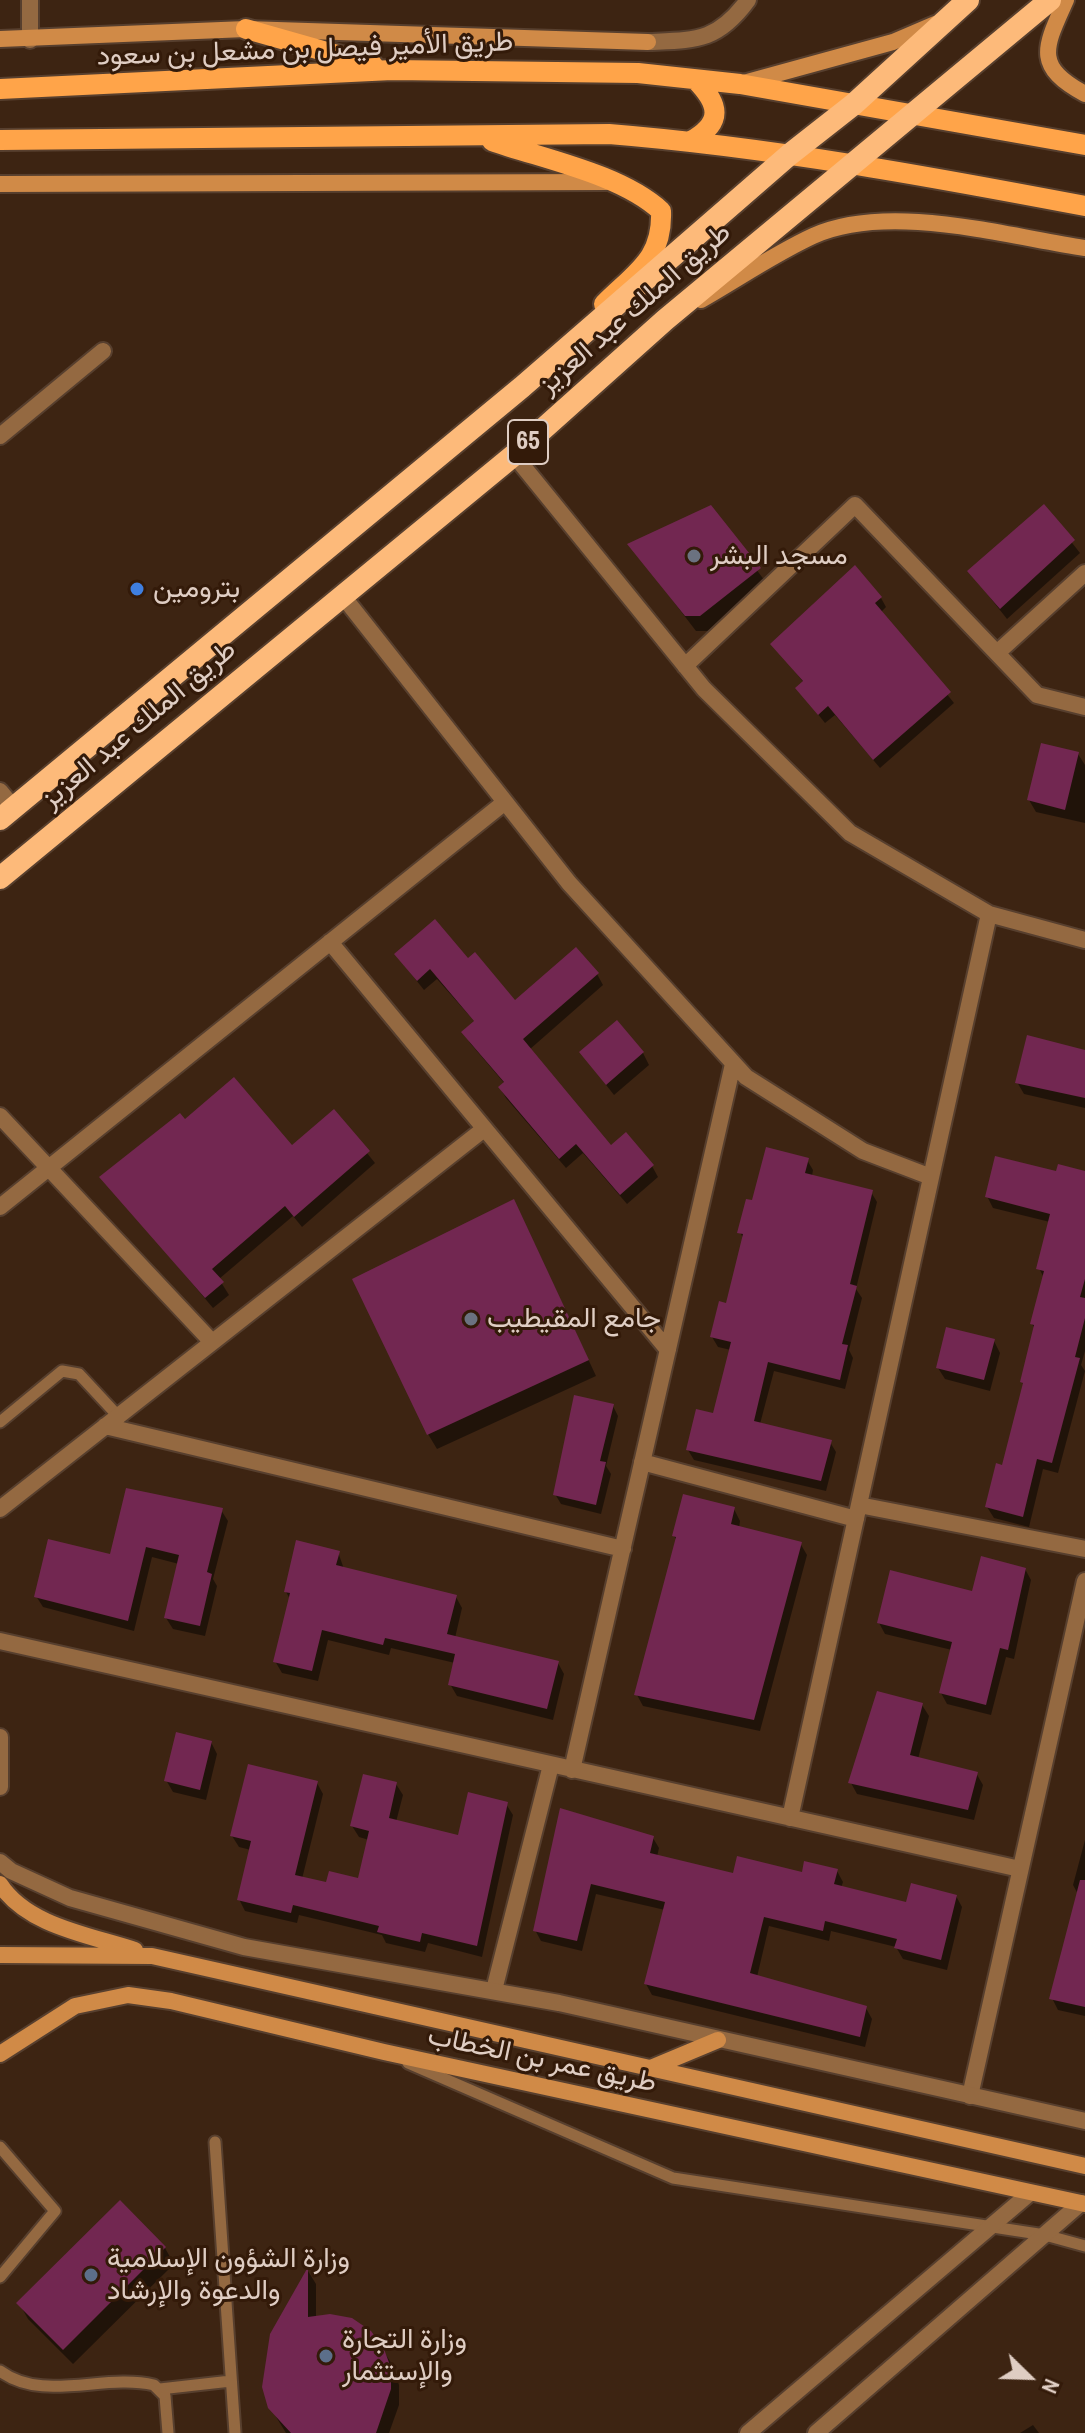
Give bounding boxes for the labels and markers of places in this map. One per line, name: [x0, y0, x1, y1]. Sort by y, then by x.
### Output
place label: مسجد البشر: [710, 539, 848, 573]
marker: مسجد البشر: [685, 547, 703, 565]
place label: بترومين: [153, 572, 240, 606]
marker: بترومين: [128, 580, 146, 598]
place label: جامع المقيطيب: [487, 1302, 661, 1336]
marker: جامع المقيطيب: [462, 1310, 480, 1328]
place label: وزارة الشؤون الإسلامية والدعوة والإرشاد: [107, 2242, 350, 2308]
marker: وزارة الشؤون الإسلامية والدعوة والإرشاد: [82, 2266, 100, 2284]
place label: وزارة التجارة والإستثمار: [342, 2323, 467, 2389]
marker: وزارة التجارة والإستثمار: [317, 2347, 335, 2365]

